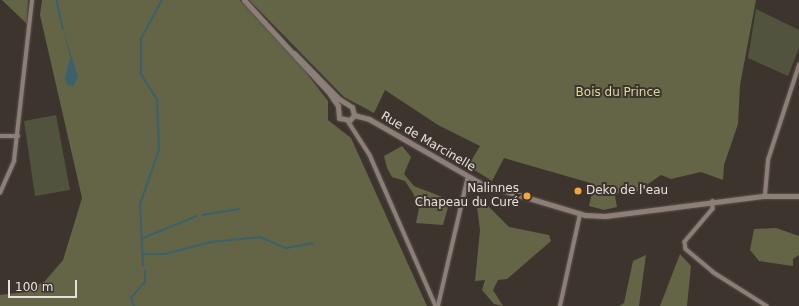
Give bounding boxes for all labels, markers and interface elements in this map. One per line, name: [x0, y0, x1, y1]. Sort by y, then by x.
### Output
park label: Bois du Prince: [576, 86, 660, 100]
street label: Rue de Marcinelle: [378, 109, 478, 175]
place label: Nalinnes Chapeau du Curé: [415, 182, 519, 210]
place label: Deko de l'eau: [586, 184, 668, 198]
marker: Deko de l'eau: [573, 186, 583, 196]
marker: Nalinnes Chapeau du Curé: [522, 191, 532, 201]
scale bar: [10, 272, 79, 298]
text: 100 m: [15, 280, 53, 294]

